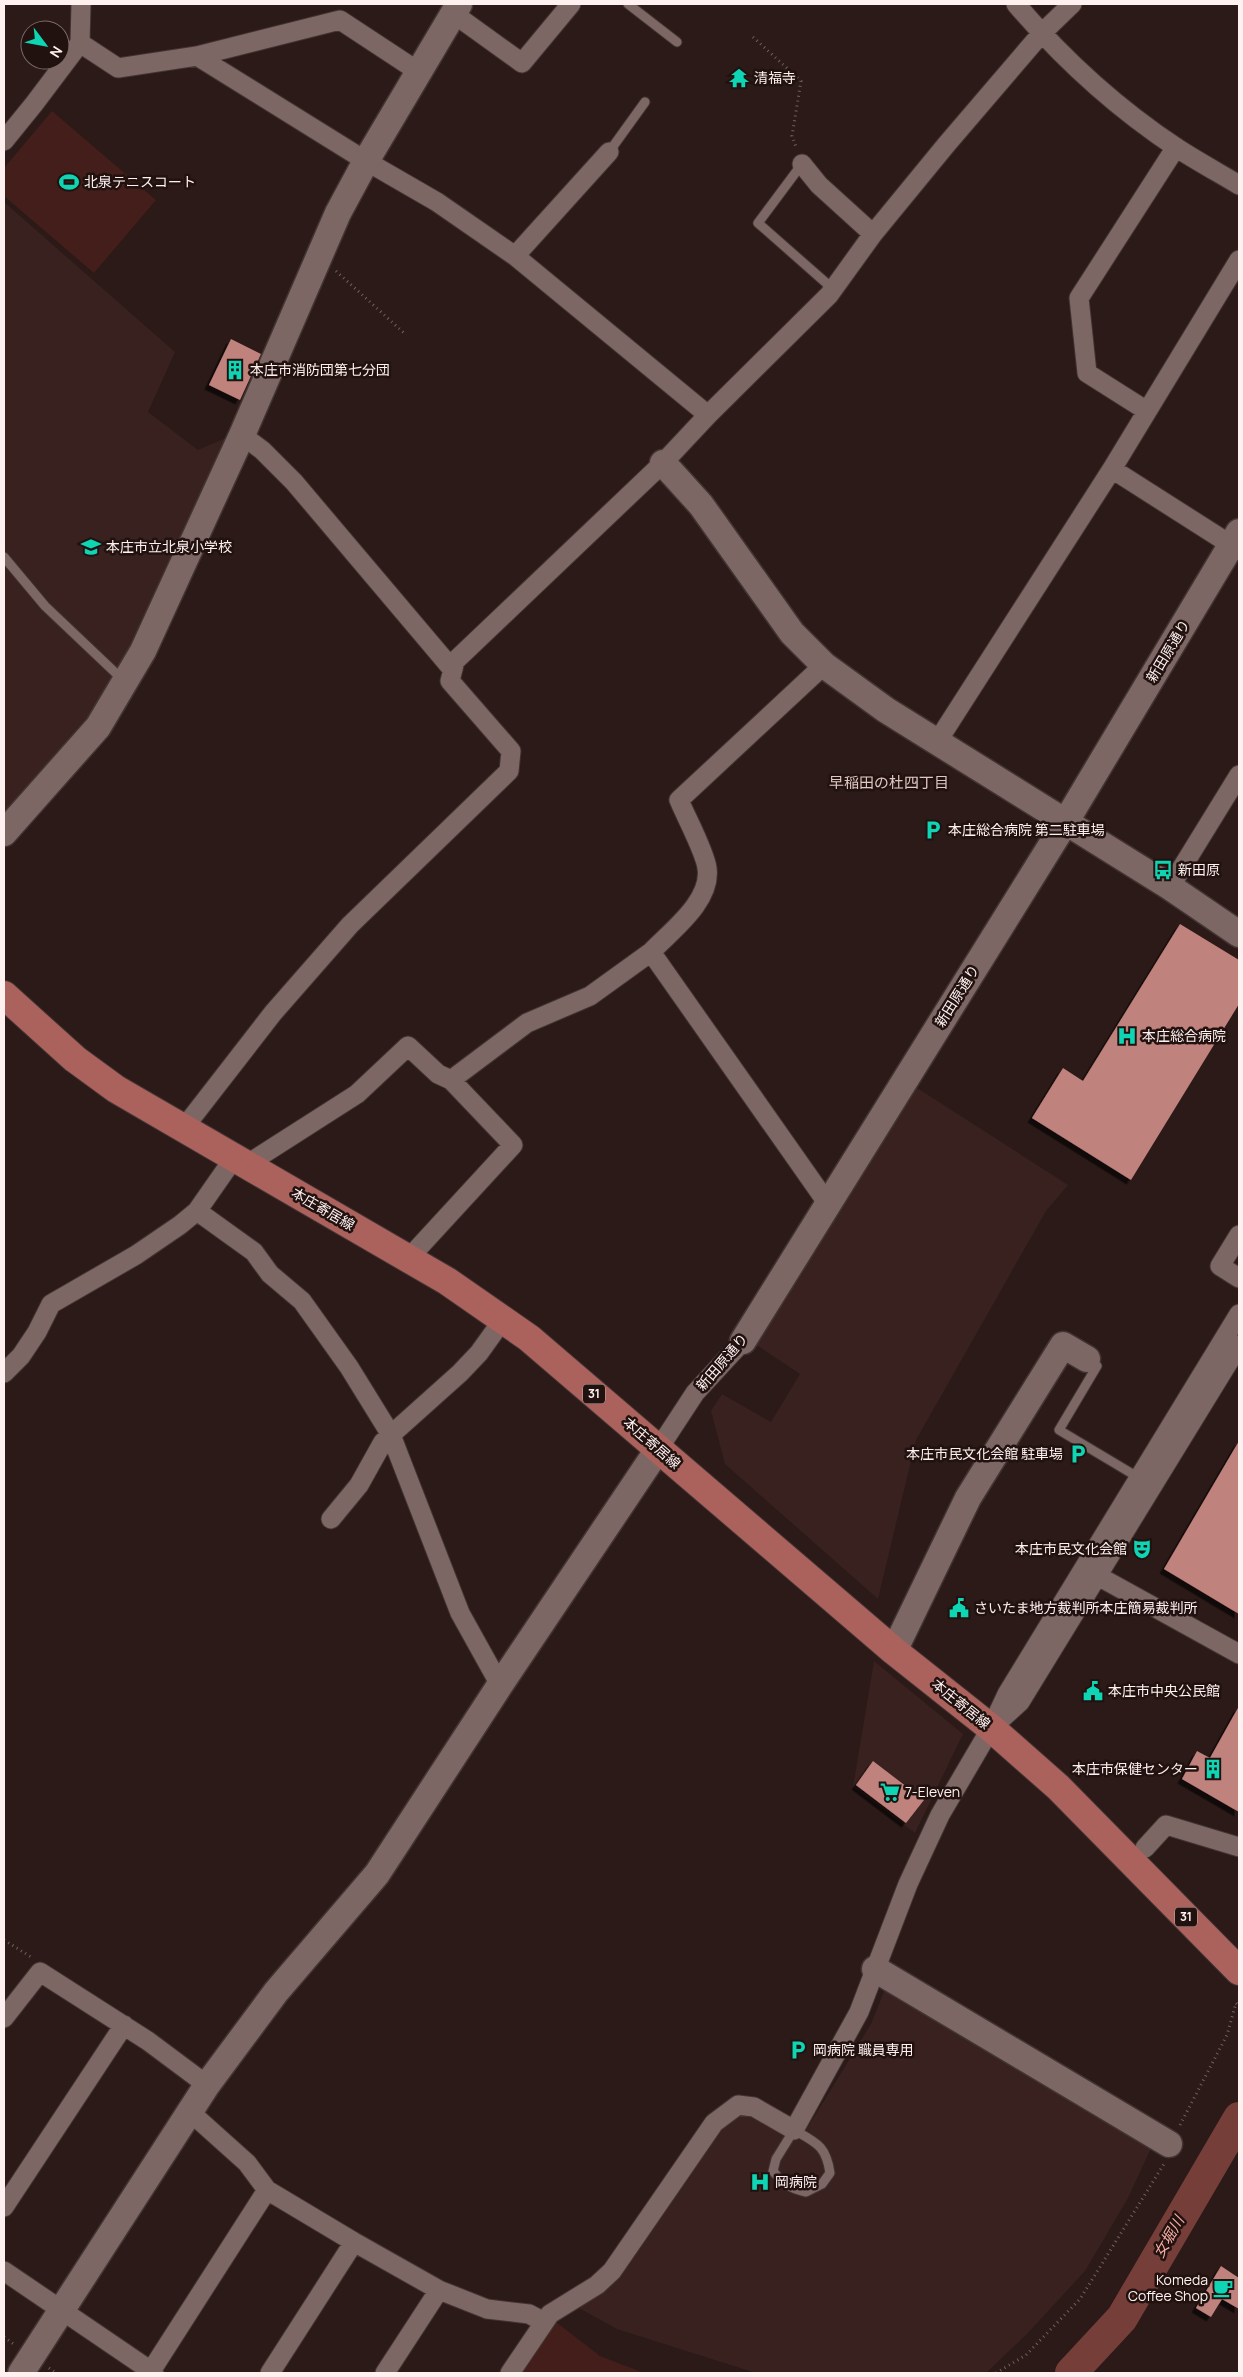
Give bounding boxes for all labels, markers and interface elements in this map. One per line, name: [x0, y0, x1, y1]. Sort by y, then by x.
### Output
north arrow: [20, 20, 70, 70]
text: N: [46, 43, 67, 61]
temple icon: 清福寺: [728, 67, 750, 89]
place label: 清福寺: [754, 68, 796, 87]
sports icon: 北泉テニスコート: [58, 171, 80, 193]
place label: 北泉テニスコート: [84, 172, 196, 191]
building icon: 本庄市消防団第七分団: [224, 359, 246, 381]
place label: 本庄市消防団第七分団: [250, 360, 390, 379]
school or university icon: 本庄市立北泉小学校: [80, 536, 102, 558]
place label: 本庄市立北泉小学校: [106, 537, 232, 556]
street label: 新田原通り: [1141, 616, 1194, 686]
district label: 早稲田の杜四丁目: [829, 772, 949, 793]
parking icon: 本庄総合病院 第二駐車場: [922, 819, 944, 841]
place label: 本庄総合病院 第二駐車場: [948, 820, 1105, 839]
bus stop icon: 新田原: [1152, 859, 1174, 881]
place label: 新田原: [1178, 860, 1220, 879]
street label: 新田原通り: [930, 961, 983, 1030]
hospital icon: 本庄総合病院: [1116, 1025, 1138, 1047]
place label: 本庄総合病院: [1142, 1026, 1226, 1045]
street label: 本庄寄居線: [288, 1183, 358, 1234]
street label: 新田原通り: [691, 1329, 752, 1394]
road number: 31: [583, 1385, 605, 1404]
street label: 本庄寄居線: [620, 1412, 685, 1473]
parking icon: 本庄市民文化会館 駐車場: [1067, 1443, 1089, 1465]
place label: 本庄市民文化会館 駐車場: [906, 1444, 1063, 1463]
theatre icon: 本庄市民文化会館: [1131, 1538, 1153, 1560]
place label: 本庄市民文化会館: [1015, 1539, 1127, 1558]
public building icon: さいたま地方裁判所本庄簡易裁判所: [948, 1597, 970, 1619]
place label: さいたま地方裁判所本庄簡易裁判所: [974, 1598, 1198, 1617]
street label: 本庄寄居線: [928, 1674, 994, 1733]
public building icon: 本庄市中央公民館: [1082, 1680, 1104, 1702]
place label: 本庄市中央公民館: [1108, 1681, 1220, 1700]
building icon: 本庄市保健センター: [1202, 1758, 1224, 1780]
place label: 本庄市保健センター: [1072, 1759, 1198, 1778]
supermarket icon: 7-Eleven: [879, 1781, 901, 1803]
place label: 7-Eleven: [905, 1782, 960, 1801]
road number: 31: [1175, 1908, 1197, 1926]
parking icon: 岡病院 職員専用: [787, 2039, 809, 2061]
place label: 岡病院 職員専用: [813, 2040, 914, 2059]
hospital icon: 岡病院: [749, 2171, 771, 2193]
place label: 岡病院: [775, 2172, 817, 2191]
water label: 女堀川: [1148, 2210, 1190, 2261]
place label: Komeda Coffee Shop: [1128, 2270, 1208, 2305]
cafe icon: Komeda Coffee Shop: [1212, 2277, 1234, 2299]

